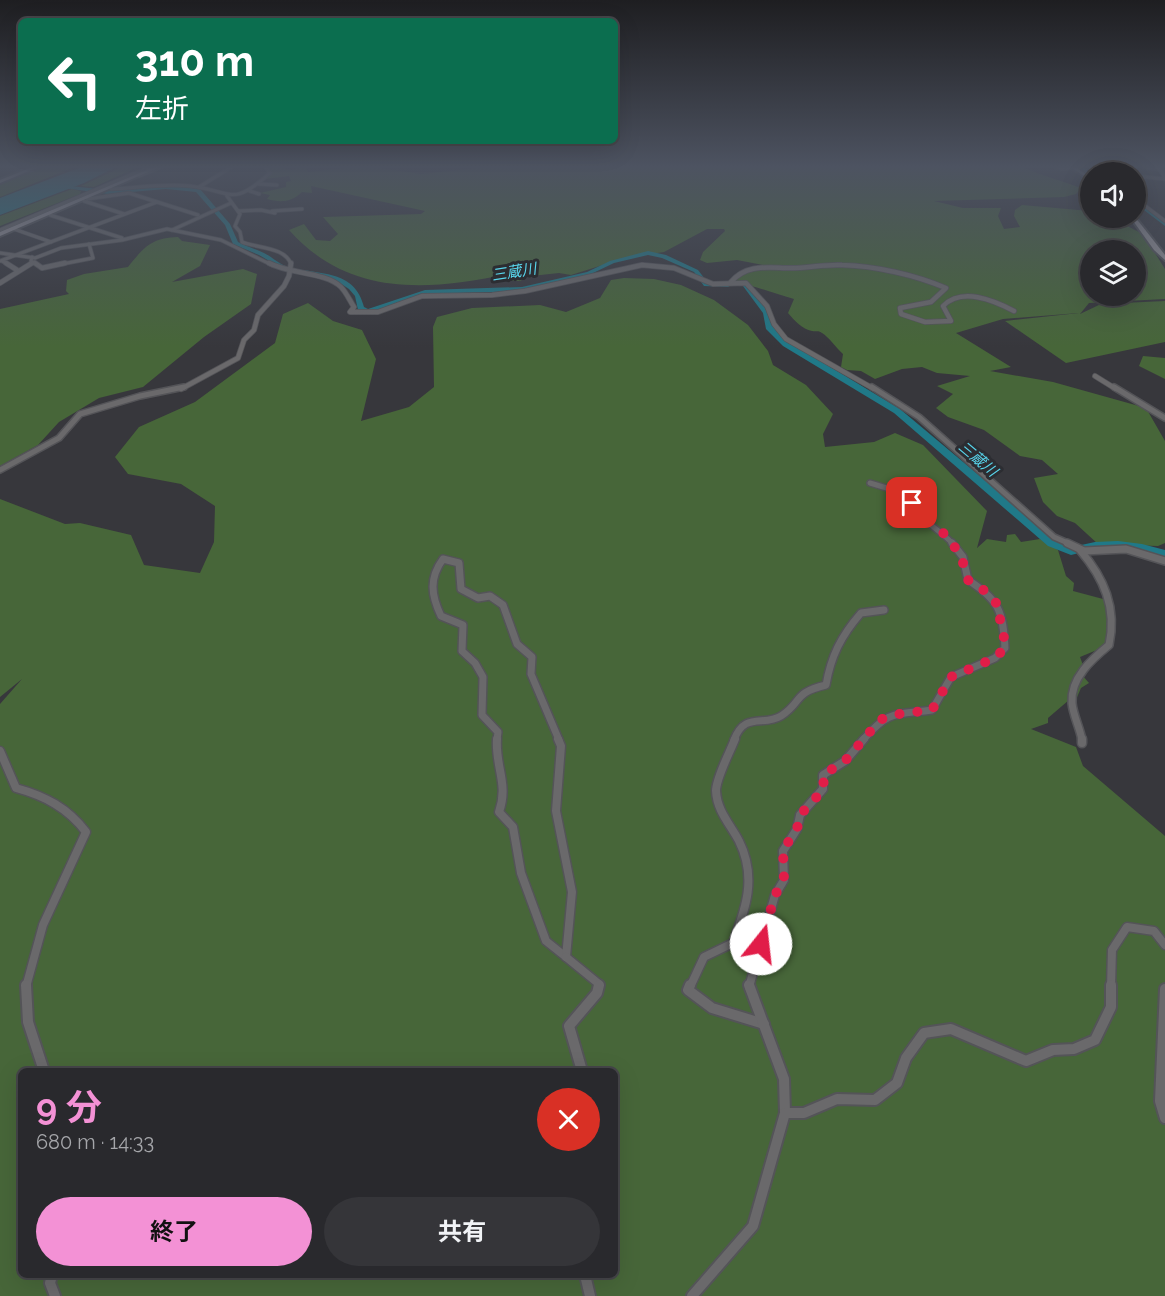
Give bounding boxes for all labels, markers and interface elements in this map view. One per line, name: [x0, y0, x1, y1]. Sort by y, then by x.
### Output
text: 310 m: [135, 37, 254, 86]
icon: left: [36, 42, 114, 120]
text: 左折: [135, 93, 189, 124]
map controls: [1080, 162, 1146, 306]
button: sound: [1080, 162, 1146, 228]
button: layers: [1080, 240, 1146, 306]
water label: 三蔵川: [490, 259, 540, 284]
water label: 三蔵川: [955, 438, 1003, 482]
pin: [886, 477, 937, 528]
icon: arrive: [895, 486, 928, 519]
position arrow: [729, 912, 793, 976]
text: 9 分: [36, 1086, 102, 1128]
button: close: [537, 1088, 600, 1151]
text: 680 m · 14:33: [36, 1130, 154, 1154]
button: 終了: [36, 1197, 312, 1266]
button: 共有: [324, 1197, 600, 1266]

